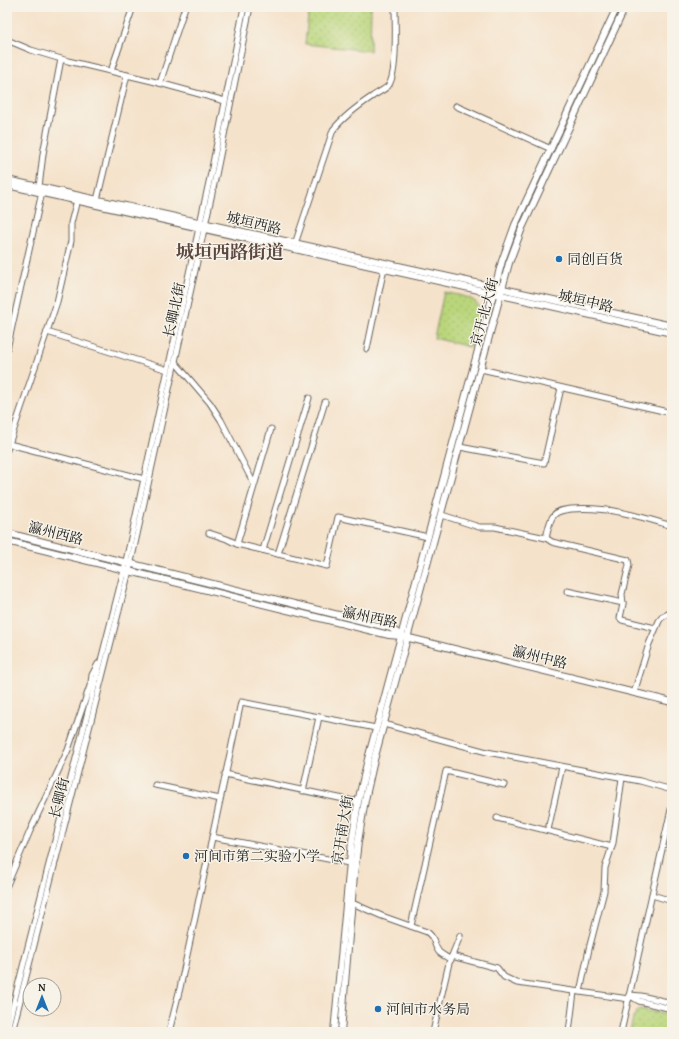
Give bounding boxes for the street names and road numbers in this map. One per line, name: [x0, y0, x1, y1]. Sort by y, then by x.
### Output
street label: 城垣西路: [224, 207, 284, 239]
street label: 京开北大街: [465, 276, 503, 348]
street label: 长卿北街: [158, 281, 190, 339]
street label: 城垣中路: [556, 285, 616, 317]
street label: 瀛州西路: [26, 517, 86, 549]
street label: 瀛州西路: [341, 601, 399, 633]
street label: 瀛州中路: [510, 641, 570, 673]
street label: 长卿街: [44, 775, 74, 821]
street label: 京开南大街: [327, 794, 357, 866]

